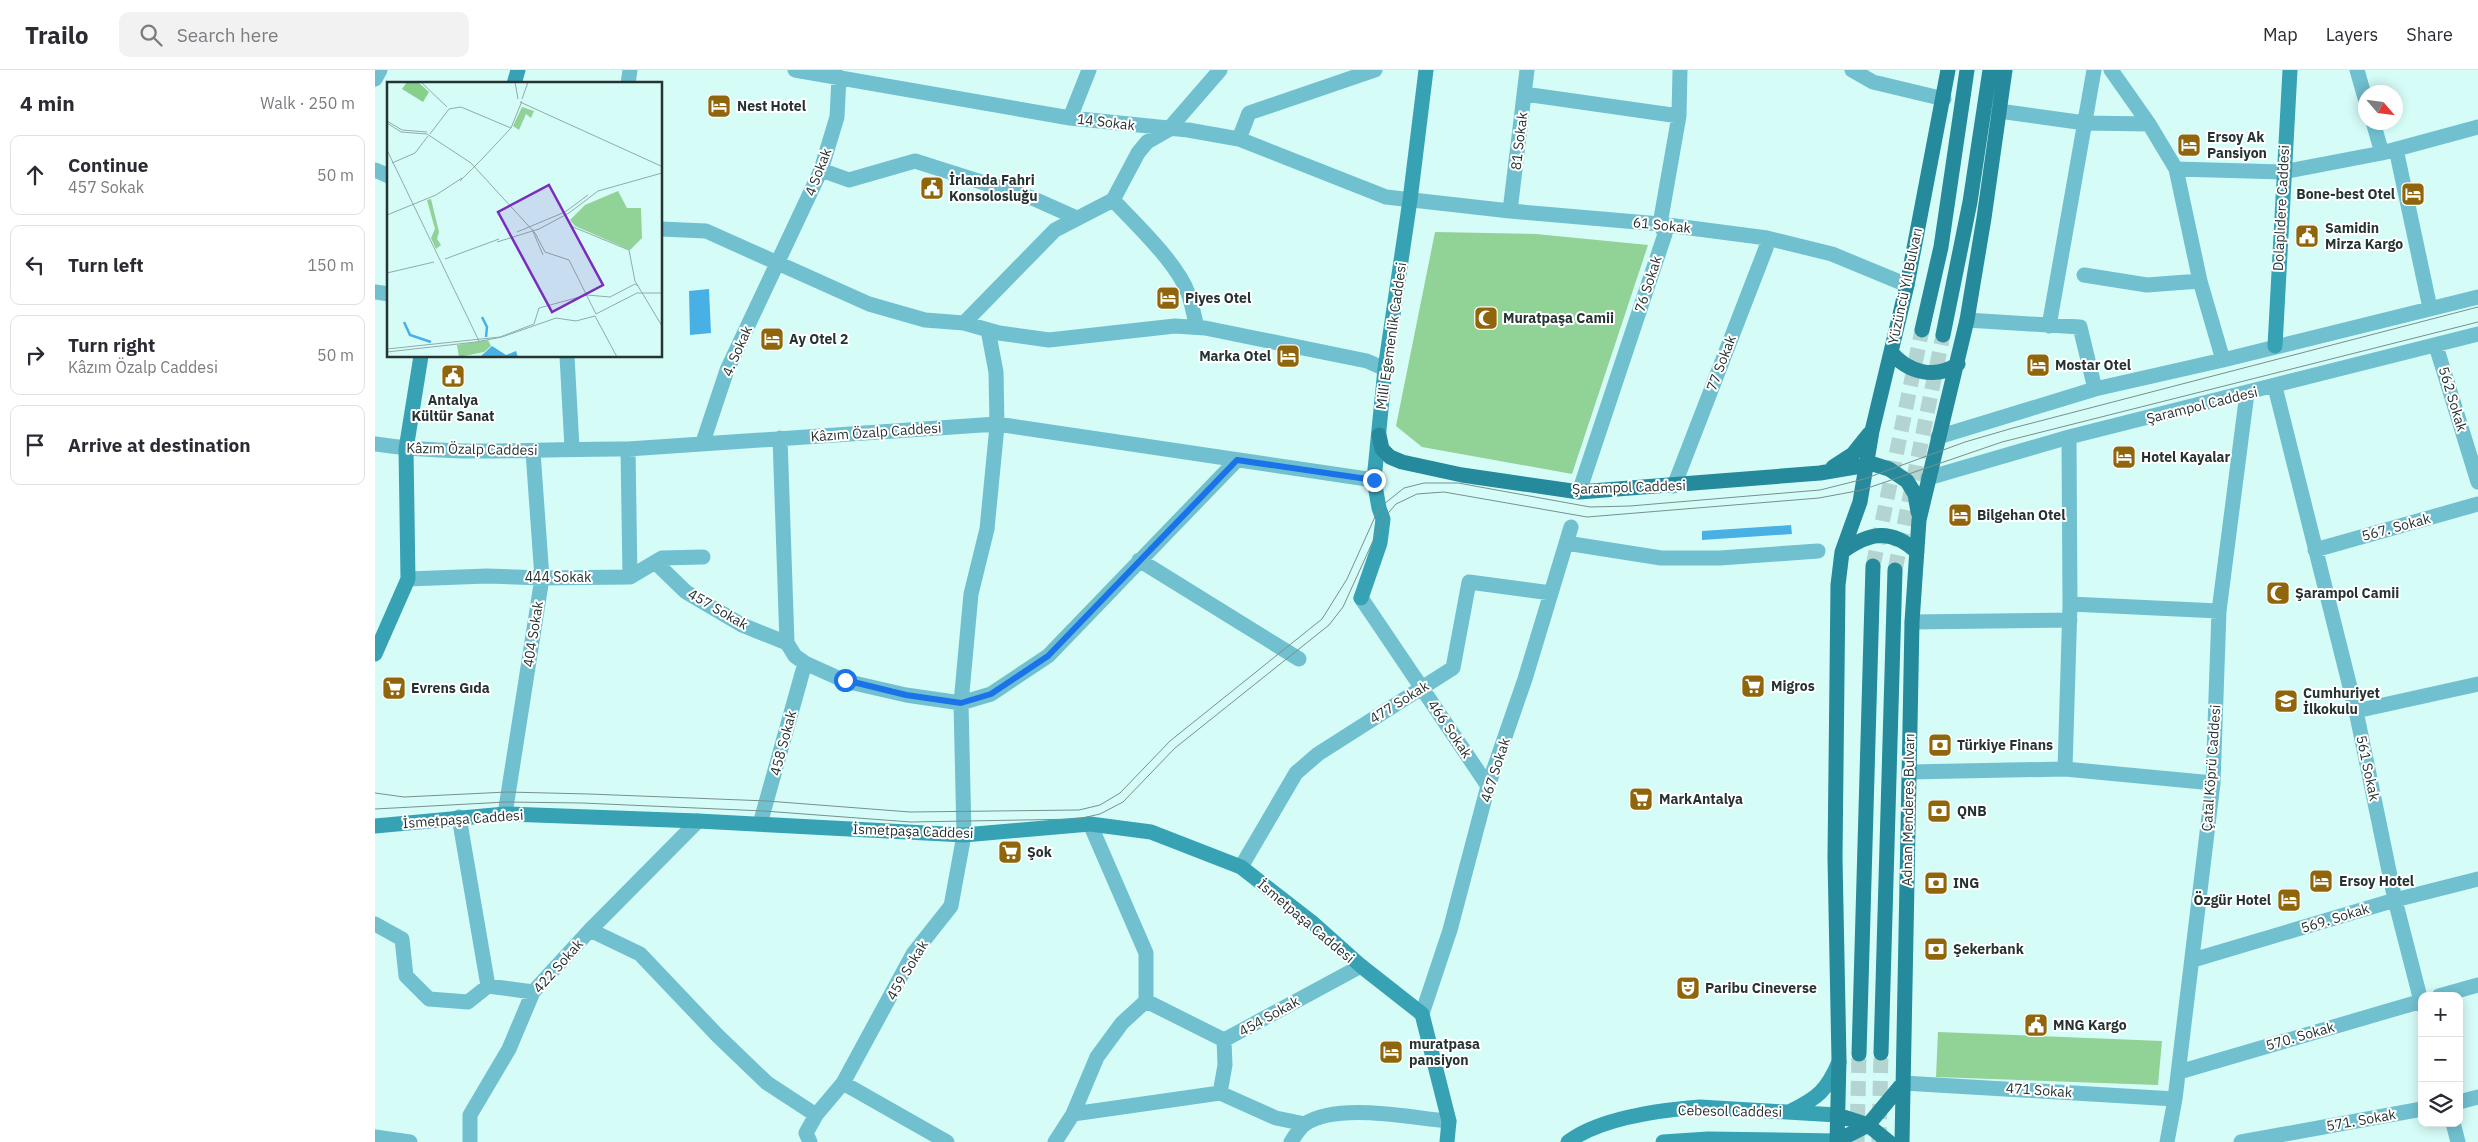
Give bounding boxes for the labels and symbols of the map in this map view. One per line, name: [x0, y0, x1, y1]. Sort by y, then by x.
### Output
inset map: [387, 82, 663, 358]
north arrow: [2358, 85, 2403, 130]
hotel icon: Nest Hotel: [706, 93, 732, 119]
place label: Nest Hotel: [737, 97, 806, 115]
street label: 14 Sokak: [1076, 110, 1137, 135]
street label: 81 Sokak: [1507, 110, 1532, 171]
place label: Ersoy Ak Pansiyon: [2207, 128, 2267, 162]
hotel icon: Ersoy Ak Pansiyon: [2176, 132, 2202, 158]
street label: Dolaplıdere Caddesi: [2269, 144, 2293, 272]
street label: 4 Sokak: [801, 145, 836, 198]
place label: İrlanda Fahri Konsolosluğu: [949, 171, 1038, 205]
public building icon: İrlanda Fahri Konsolosluğu: [919, 175, 945, 201]
hotel icon: Bone-best Otel: [2400, 181, 2426, 207]
place label: Bone-best Otel: [2296, 185, 2395, 203]
street label: 61 Sokak: [1632, 213, 1693, 237]
place label: Samidin Mirza Kargo: [2325, 219, 2403, 253]
public building icon: Samidin Mirza Kargo: [2294, 223, 2320, 249]
street label: Yüzüncü Yıl Bulvarı: [1884, 226, 1926, 346]
street label: 76 Sokak: [1630, 253, 1666, 314]
street label: Milli Egemenlik Caddesi: [1372, 261, 1410, 411]
hotel icon: Piyes Otel: [1155, 285, 1181, 311]
place label: Piyes Otel: [1185, 289, 1251, 307]
mosque icon: Muratpaşa Camii: [1473, 305, 1499, 331]
place label: Muratpaşa Camii: [1503, 309, 1614, 327]
street label: 4. Sokak: [718, 322, 756, 379]
hotel icon: Ay Otel 2: [759, 326, 785, 352]
place label: Ay Otel 2: [789, 330, 848, 348]
street label: 77 Sokak: [1702, 332, 1740, 393]
hotel icon: Marka Otel: [1275, 343, 1301, 369]
place label: Marka Otel: [1199, 347, 1271, 365]
hotel icon: Mostar Otel: [2025, 352, 2051, 378]
place label: Mostar Otel: [2055, 356, 2131, 374]
public building icon: Antalya Kültür Sanat: [440, 363, 466, 389]
street label: 562 Sokak: [2435, 365, 2472, 434]
street label: Şarampol Caddesi: [2145, 382, 2259, 428]
place label: Antalya Kültür Sanat: [412, 391, 494, 425]
street label: Kâzım Özalp Caddesi: [810, 418, 942, 446]
street label: Kâzım Özalp Caddesi: [406, 439, 538, 459]
hotel icon: Hotel Kayalar: [2111, 444, 2137, 470]
place label: Hotel Kayalar: [2141, 448, 2231, 466]
route end: [1363, 469, 1386, 492]
street label: Şarampol Caddesi: [1572, 476, 1686, 498]
hotel icon: Bilgehan Otel: [1947, 502, 1973, 528]
place label: Bilgehan Otel: [1977, 506, 2065, 524]
street label: 567. Sokak: [2360, 509, 2433, 545]
street label: 444 Sokak: [525, 568, 592, 586]
mosque icon: Şarampol Camii: [2265, 580, 2291, 606]
place label: Şarampol Camii: [2295, 584, 2399, 602]
street label: 457 Sokak: [685, 585, 752, 634]
street label: 404 Sokak: [519, 599, 547, 668]
route start: [834, 669, 857, 692]
supermarket icon: Migros: [1740, 673, 1766, 699]
supermarket icon: Evrens Gıda: [381, 675, 407, 701]
street label: 477 Sokak: [1366, 676, 1433, 727]
place label: Migros: [1771, 677, 1815, 695]
place label: Evrens Gıda: [411, 679, 490, 697]
place label: Cumhuriyet İlkokulu: [2303, 684, 2380, 718]
school or university icon: Cumhuriyet İlkokulu: [2273, 688, 2299, 714]
street label: 466 Sokak: [1424, 696, 1476, 762]
street label: Çatal Köprü Caddesi: [2198, 704, 2224, 832]
street label: 458 Sokak: [766, 708, 800, 778]
bank icon: Türkiye Finans: [1927, 732, 1953, 758]
street label: Adnan Menderes Bulvarı: [1898, 733, 1918, 887]
street label: 561 Sokak: [2352, 734, 2384, 803]
street label: 467 Sokak: [1476, 735, 1514, 804]
place label: Türkiye Finans: [1957, 736, 2053, 754]
supermarket icon: MarkAntalya: [1628, 786, 1654, 812]
place label: MarkAntalya: [1659, 790, 1743, 808]
bank icon: QNB: [1926, 798, 1952, 824]
place label: QNB: [1957, 802, 1986, 820]
street label: İsmetpaşa Caddesi: [402, 806, 524, 832]
street label: İsmetpaşa Caddesi: [852, 820, 974, 842]
supermarket icon: Şok: [997, 839, 1023, 865]
place label: Şok: [1027, 843, 1053, 861]
hotel icon: Ersoy Hotel: [2308, 868, 2334, 894]
bank icon: ING: [1923, 870, 1949, 896]
place label: Ersoy Hotel: [2339, 872, 2414, 890]
place label: ING: [1953, 874, 1979, 892]
street label: İsmetpaşa Caddesi: [1254, 875, 1358, 967]
hotel icon: Özgür Hotel: [2276, 887, 2302, 913]
place label: Özgür Hotel: [2193, 891, 2271, 909]
street label: 569. Sokak: [2299, 899, 2372, 937]
street label: 422 Sokak: [529, 935, 587, 997]
street label: 459 Sokak: [882, 936, 932, 1003]
bank icon: Şekerbank: [1923, 936, 1949, 962]
place label: Şekerbank: [1953, 940, 2025, 958]
theatre icon: Paribu Cineverse: [1675, 975, 1701, 1001]
place label: Paribu Cineverse: [1705, 979, 1817, 997]
street label: 454 Sokak: [1235, 992, 1303, 1040]
public building icon: MNG Kargo: [2023, 1012, 2049, 1038]
place label: MNG Kargo: [2053, 1016, 2127, 1034]
street label: 570. Sokak: [2264, 1017, 2337, 1054]
place label: muratpasa pansiyon: [1409, 1035, 1480, 1069]
hotel icon: muratpasa pansiyon: [1378, 1039, 1404, 1065]
street label: 471 Sokak: [2005, 1079, 2073, 1101]
street label: Cebesol Caddesi: [1678, 1101, 1782, 1121]
street label: 571. Sokak: [2325, 1105, 2398, 1135]

